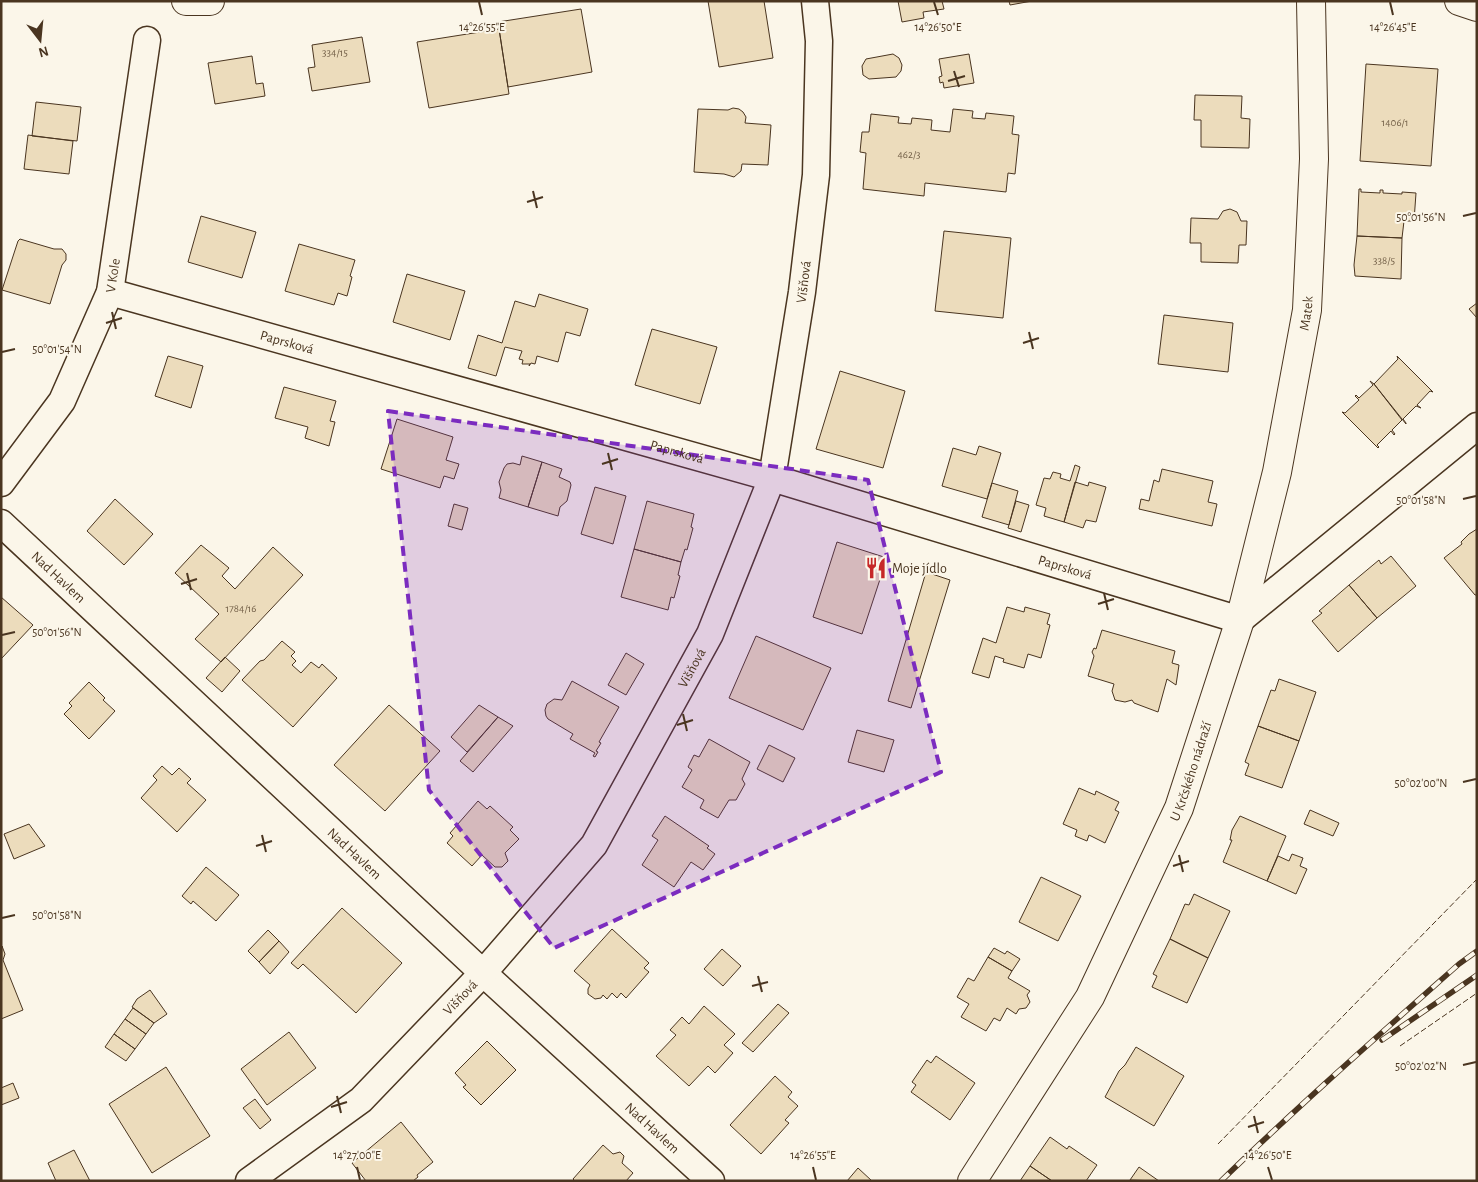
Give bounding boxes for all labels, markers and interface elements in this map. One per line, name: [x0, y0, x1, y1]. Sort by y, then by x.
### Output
north arrow: [15, 15, 65, 65]
text: 14°26'55"E: [459, 21, 505, 33]
text: 14°26'50"E: [914, 21, 962, 33]
text: 14°26'45"E: [1370, 21, 1416, 33]
text: N: [37, 43, 50, 60]
house number: 334/15: [322, 47, 348, 58]
house number: 1406/1: [1382, 117, 1409, 128]
house number: 462/3: [897, 149, 921, 160]
text: 50°01'56"N: [1396, 211, 1446, 223]
house number: 338/5: [1373, 255, 1395, 266]
street label: V Kole: [104, 258, 123, 294]
street label: Višňová: [794, 260, 814, 304]
street label: Matek: [1297, 295, 1316, 332]
street label: Paprsková: [258, 329, 316, 357]
text: 50°01'54"N: [32, 343, 82, 355]
street label: Paprsková: [648, 438, 706, 467]
text: 50°01'58"N: [1396, 494, 1446, 506]
street label: Nad Havlem: [28, 549, 88, 606]
street label: Paprsková: [1036, 553, 1094, 583]
restaurant icon: Moje jídlo: [863, 555, 889, 581]
place label: Moje jídlo: [892, 562, 947, 576]
house number: 1784/16: [226, 603, 257, 614]
text: 50°01'56"N: [32, 626, 82, 638]
street label: Višňová: [676, 646, 709, 690]
street label: U Krčského nádraží: [1168, 720, 1215, 824]
text: 50°02'00"N: [1395, 777, 1447, 789]
street label: Nad Havlem: [324, 826, 384, 882]
text: 50°01'58"N: [32, 909, 82, 921]
street label: Višňová: [441, 977, 481, 1018]
text: 50°02'02"N: [1395, 1060, 1447, 1072]
street label: Nad Havlem: [622, 1100, 682, 1157]
text: 14°27'00"E: [333, 1149, 381, 1161]
text: 14°26'55"E: [790, 1149, 836, 1161]
text: 14°26'50"E: [1244, 1149, 1292, 1161]

